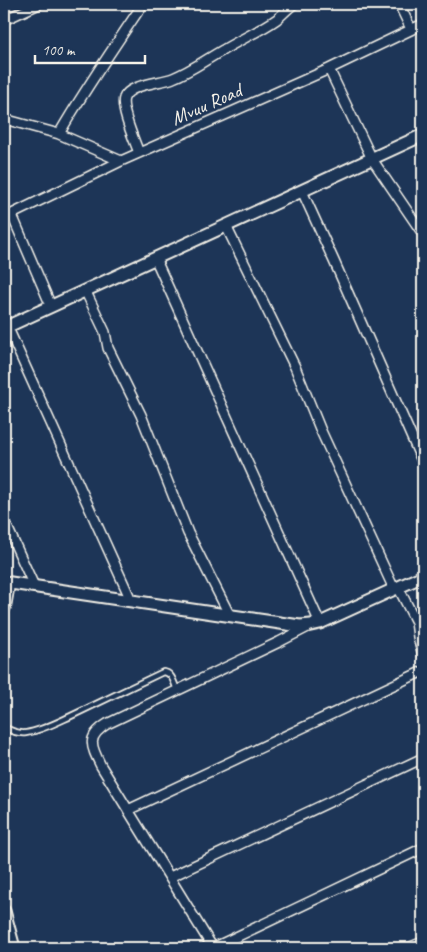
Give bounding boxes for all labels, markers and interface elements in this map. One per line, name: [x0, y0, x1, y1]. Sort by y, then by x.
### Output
scale bar: [35, 32, 145, 64]
text: 100 m: [42, 41, 76, 60]
street label: Mvuu Road: [167, 77, 248, 131]

